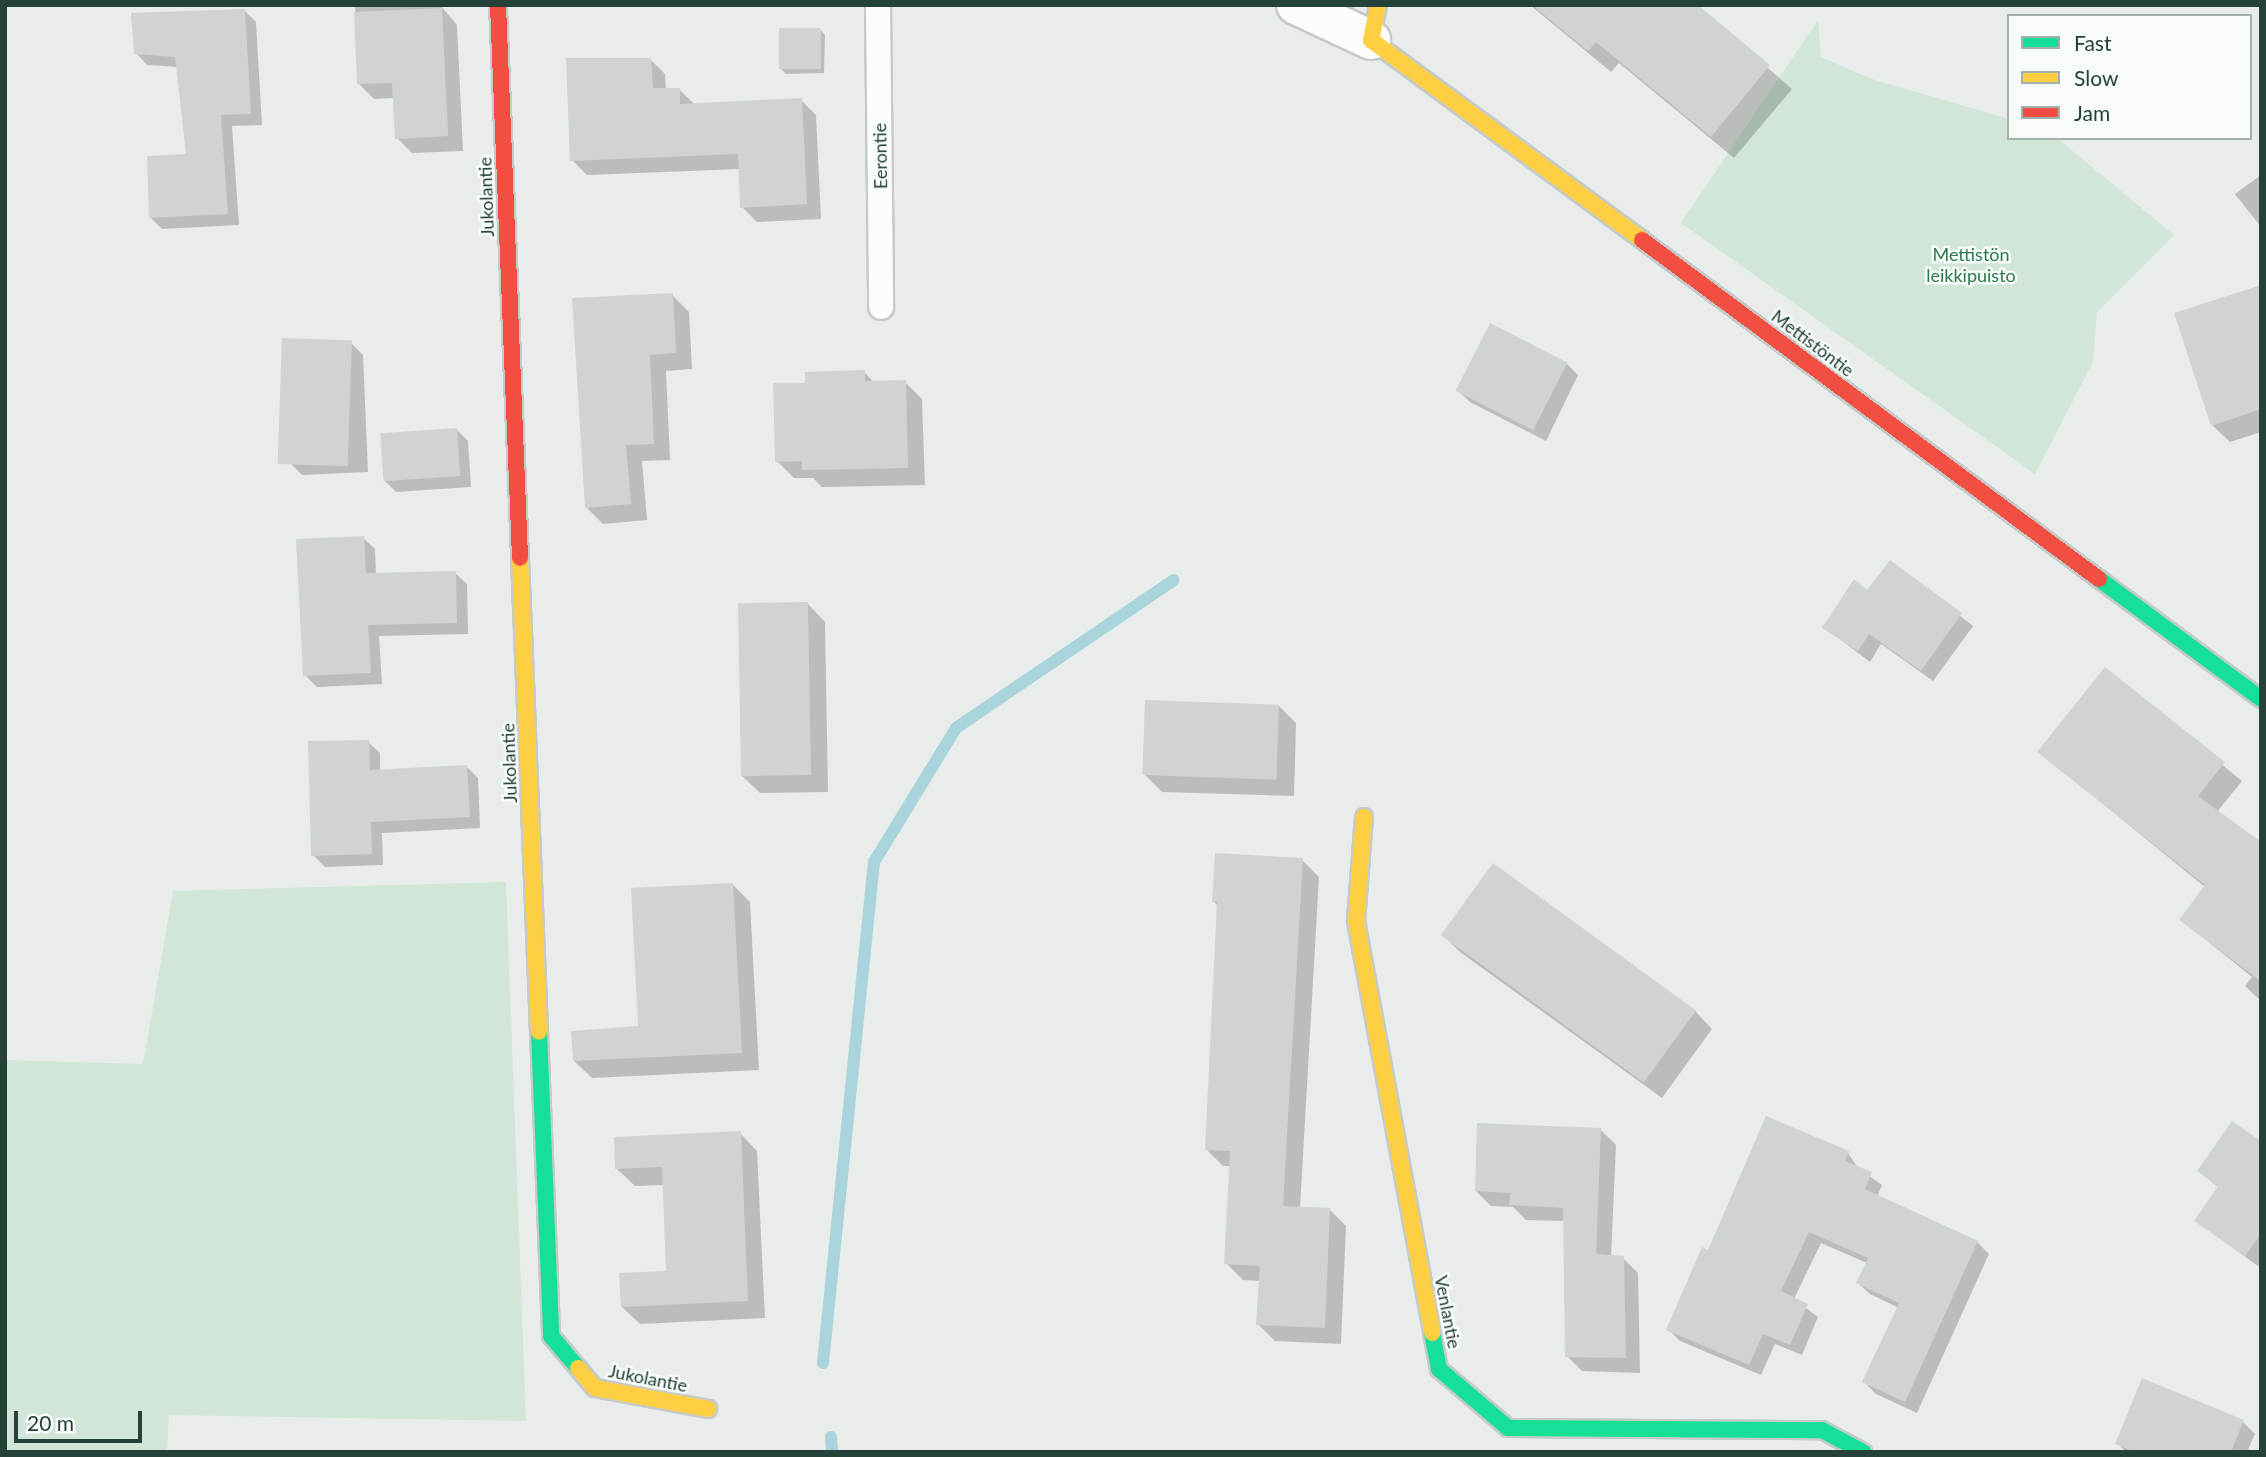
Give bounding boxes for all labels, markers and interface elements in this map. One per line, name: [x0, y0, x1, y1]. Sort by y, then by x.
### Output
legend: [2007, 14, 2252, 140]
text: Fast: [2074, 30, 2111, 55]
text: Slow: [2074, 65, 2118, 90]
text: Jam: [2074, 100, 2110, 125]
street label: Eerontie: [869, 123, 891, 189]
street label: Jukolantie: [474, 157, 498, 237]
park label: Mettistön leikkipuisto: [1926, 244, 2016, 286]
street label: Mettistöntie: [1768, 305, 1858, 381]
street label: Jukolantie: [497, 723, 521, 803]
street label: Venlantie: [1430, 1274, 1466, 1350]
street label: Jukolantie: [607, 1360, 689, 1396]
scale bar: [18, 1398, 145, 1442]
text: 20 m: [27, 1410, 74, 1435]

